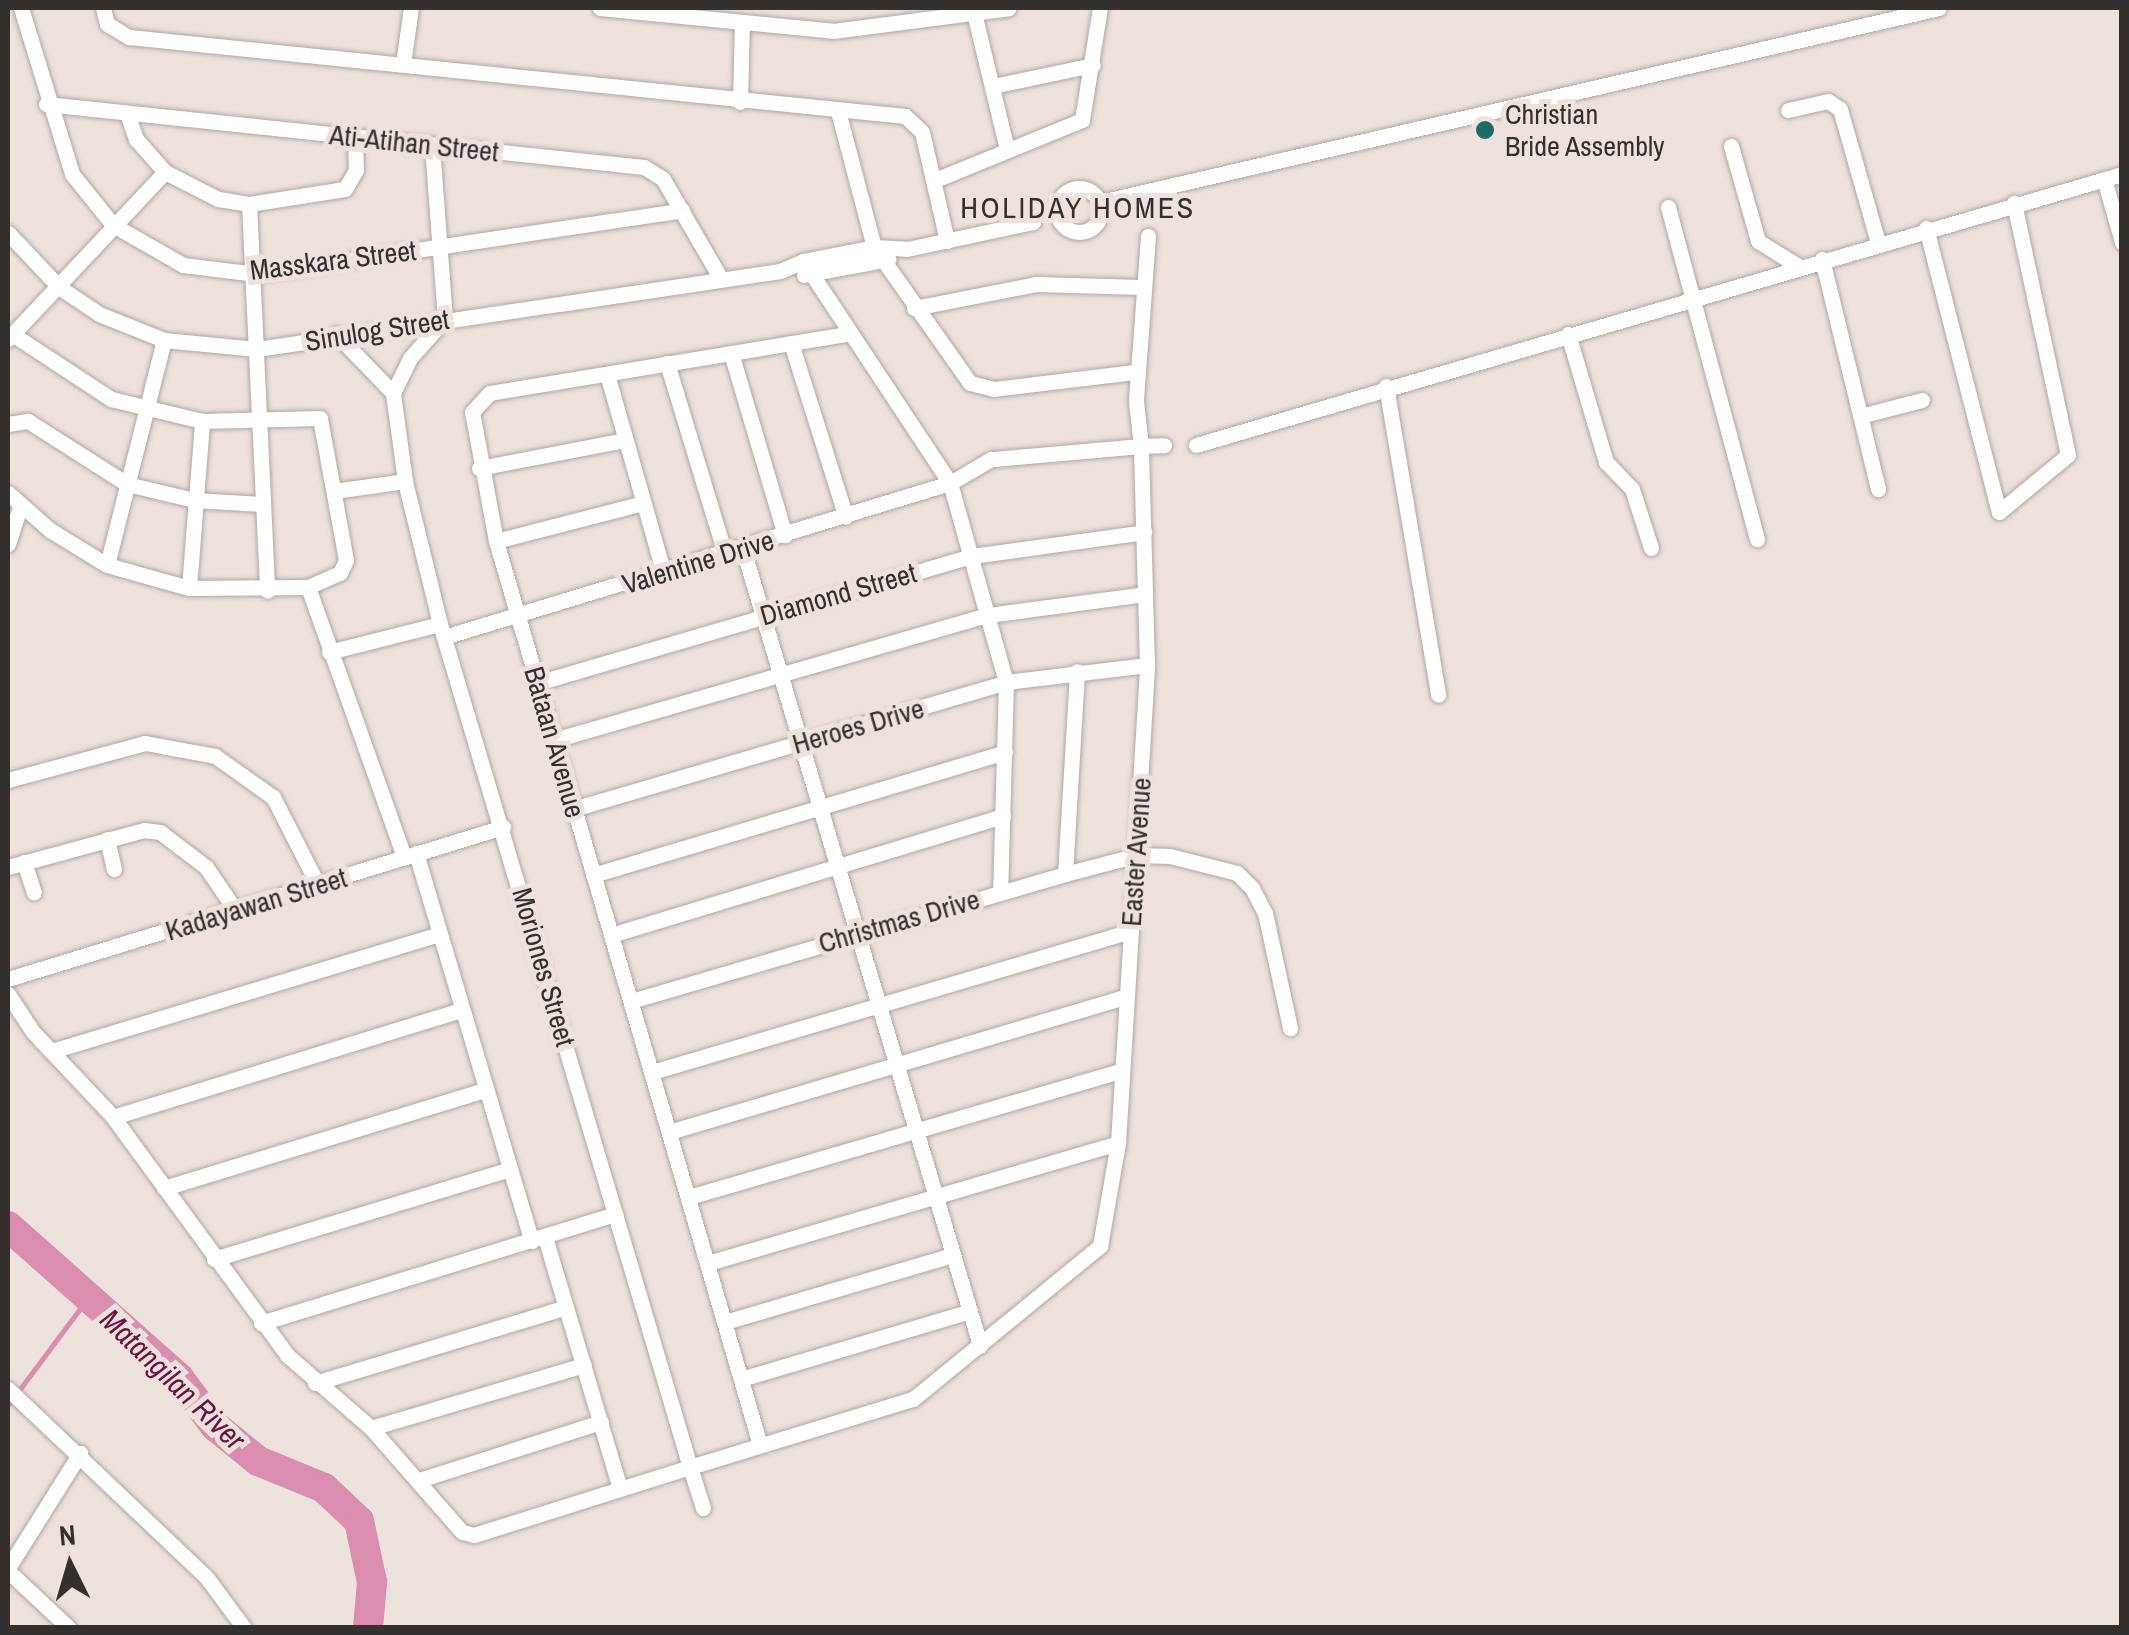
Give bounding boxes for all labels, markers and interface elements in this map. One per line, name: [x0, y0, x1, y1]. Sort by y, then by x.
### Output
place label: Christian Bride Assembly: [1505, 97, 1666, 163]
street label: Ati-Atihan Street: [328, 117, 500, 169]
marker: Christian Bride Assembly: [1474, 119, 1496, 141]
district label: HOLIDAY HOMES: [960, 189, 1196, 225]
street label: Masskara Street: [248, 233, 418, 287]
street label: Sinulog Street: [303, 302, 451, 358]
street label: Valentine Drive: [618, 523, 778, 601]
street label: Diamond Street: [756, 556, 920, 632]
street label: Bataan Avenue: [517, 662, 593, 822]
street label: Heroes Drive: [788, 691, 928, 761]
street label: Easter Avenue: [1114, 776, 1158, 928]
street label: Kadayawan Street: [161, 861, 351, 947]
street label: Christmas Drive: [815, 882, 983, 960]
street label: Moriones Street: [505, 884, 583, 1050]
water label: Matangilan River: [93, 1301, 253, 1457]
north arrow: [20, 1515, 120, 1615]
text: N: [57, 1515, 77, 1555]

